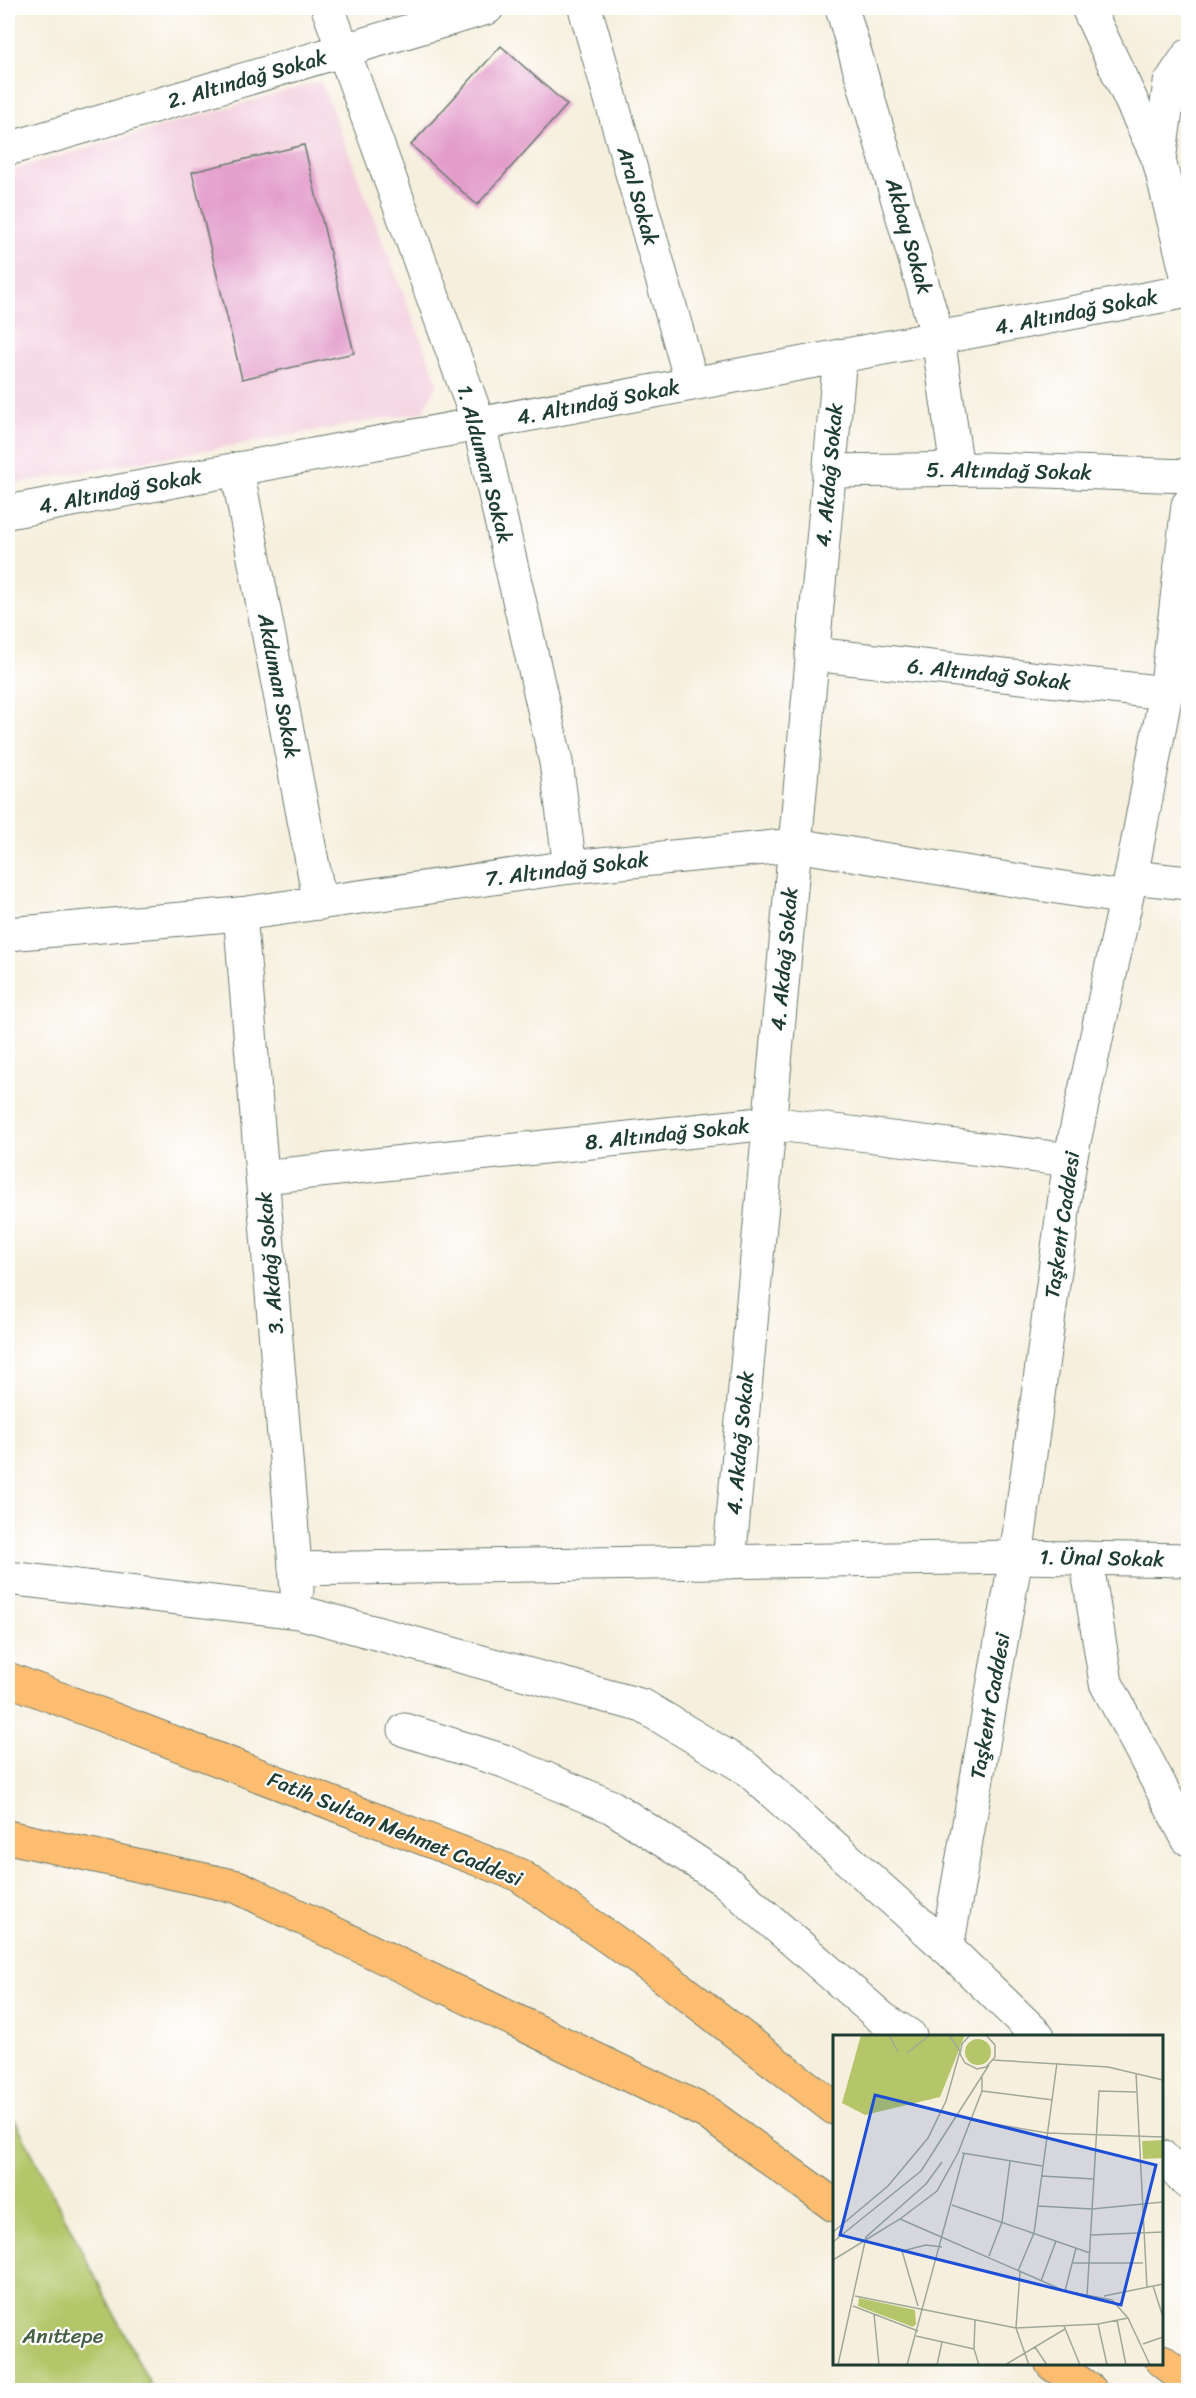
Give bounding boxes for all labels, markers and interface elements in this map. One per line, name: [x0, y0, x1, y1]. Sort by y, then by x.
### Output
street label: 2. Altındağ Sokak: [163, 38, 332, 120]
street label: Aral Sokak: [606, 141, 670, 251]
street label: Akbay Sokak: [874, 172, 944, 299]
street label: 4. Altındağ Sokak: [991, 277, 1162, 346]
street label: 4. Altındağ Sokak: [513, 367, 684, 436]
street label: 1. Alduman Sokak: [446, 380, 524, 548]
street label: 4. Akdağ Sokak: [804, 401, 854, 548]
street label: 5. Altındağ Sokak: [926, 451, 1093, 491]
street label: 4. Altındağ Sokak: [35, 456, 206, 525]
street label: Akduman Sokak: [246, 609, 312, 762]
street label: 6. Altındağ Sokak: [905, 647, 1073, 702]
street label: 7. Altındağ Sokak: [483, 840, 652, 898]
street label: 4. Akdağ Sokak: [759, 885, 809, 1032]
street label: 8. Altındağ Sokak: [583, 1106, 752, 1162]
street label: Taşkent Caddesi: [1033, 1148, 1091, 1301]
street label: 3. Akdağ Sokak: [245, 1189, 295, 1336]
street label: 4. Akdağ Sokak: [715, 1369, 765, 1516]
street label: 1. Ünal Sokak: [1039, 1538, 1166, 1578]
street label: Taşkent Caddesi: [958, 1629, 1022, 1782]
street label: Fatih Sultan Mehmet Caddesi: [262, 1760, 529, 1898]
inset map: [833, 2035, 1163, 2365]
park label: Anıttepe: [22, 2317, 104, 2355]

